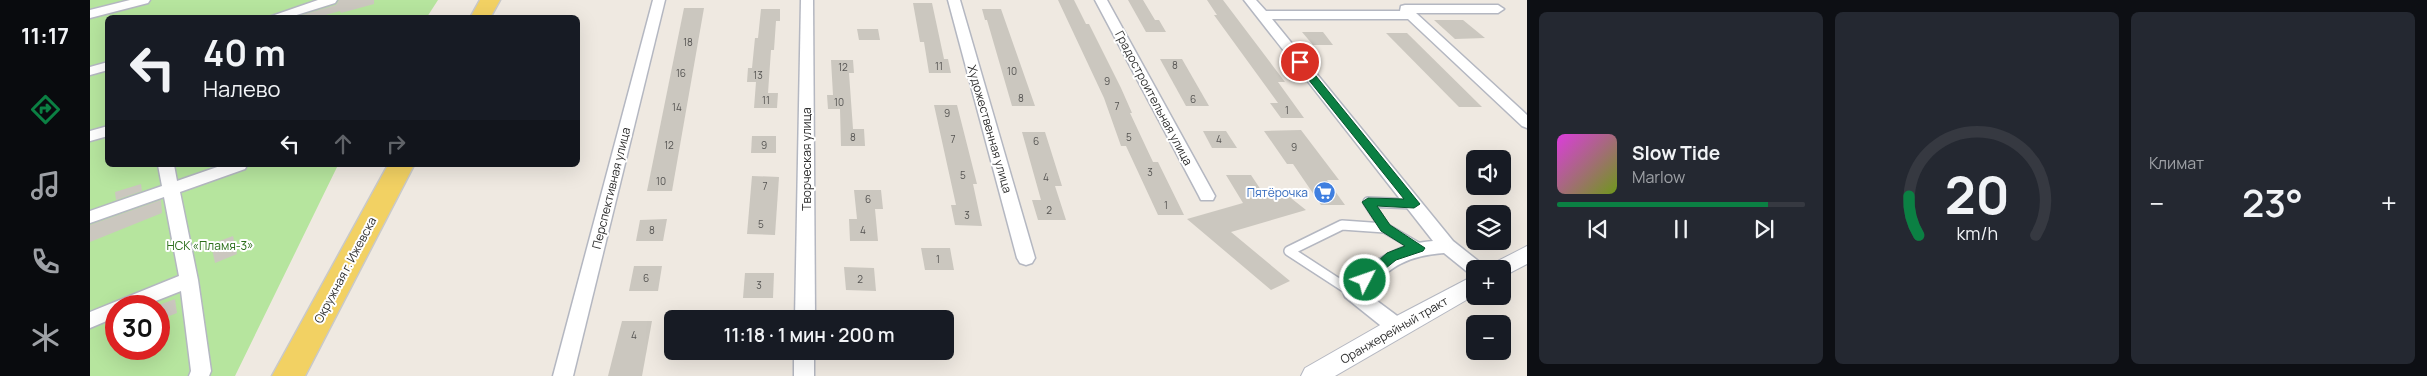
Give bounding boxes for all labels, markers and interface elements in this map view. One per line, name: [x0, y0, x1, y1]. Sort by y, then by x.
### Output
text: 11:17: [21, 21, 69, 51]
street label: Градостроительная улица: [1111, 28, 1197, 168]
text: 40 m: [203, 29, 286, 77]
icon: left: [120, 35, 185, 100]
house number: 18: [683, 35, 693, 49]
pin: [1279, 41, 1321, 83]
icon: arrive: [1286, 48, 1314, 76]
house number: 8: [1172, 58, 1178, 72]
house number: 11: [935, 59, 943, 73]
house number: 12: [838, 60, 848, 74]
street label: Художественная улица: [964, 63, 1016, 195]
house number: 10: [1007, 64, 1017, 78]
house number: 16: [676, 66, 686, 80]
house number: 13: [753, 68, 763, 82]
text: Налево: [203, 74, 281, 104]
house number: 9: [1104, 74, 1110, 88]
house number: 8: [1018, 91, 1024, 105]
icon: directions: [28, 92, 63, 127]
house number: 6: [1190, 92, 1196, 106]
house number: 11: [762, 93, 770, 107]
house number: 10: [834, 95, 844, 109]
house number: 7: [1114, 99, 1120, 113]
house number: 14: [672, 100, 682, 114]
house number: 1: [1285, 103, 1289, 117]
house number: 9: [944, 106, 950, 120]
street label: Творческая улица: [798, 107, 815, 211]
street label: Перспективная улица: [588, 125, 634, 251]
icon: left: [276, 130, 304, 158]
icon: ahead: [329, 130, 357, 158]
icon: right: [382, 130, 410, 158]
house number: 8: [850, 130, 856, 144]
house number: 5: [1126, 130, 1132, 144]
house number: 7: [950, 132, 956, 146]
house number: 4: [1216, 132, 1222, 146]
house number: 6: [1033, 134, 1039, 148]
house number: 12: [664, 138, 674, 152]
house number: 9: [761, 138, 767, 152]
house number: 9: [1291, 140, 1297, 154]
text: Slow Tide: [1632, 140, 1720, 166]
map controls: [1466, 150, 1511, 360]
button: sound: [1466, 150, 1511, 195]
text: Климат: [2149, 152, 2204, 174]
text: 20: [1944, 159, 2010, 230]
house number: 3: [1147, 165, 1153, 179]
text: Marlow: [1632, 166, 1685, 188]
icon: music: [28, 168, 63, 203]
house number: 5: [960, 168, 966, 182]
house number: 4: [1043, 170, 1049, 184]
house number: 10: [656, 174, 666, 188]
text: 23°: [2242, 176, 2303, 228]
house number: 7: [762, 179, 768, 193]
supermarket icon: Пятёрочка: [1312, 180, 1336, 204]
place label: Пятёрочка: [1247, 184, 1308, 201]
text: −: [2149, 184, 2164, 222]
text: +: [2381, 184, 2397, 222]
house number: 6: [865, 192, 871, 206]
house number: 1: [1164, 198, 1168, 212]
house number: 2: [1046, 203, 1052, 217]
button: layers: [1466, 205, 1511, 250]
house number: 3: [964, 208, 970, 222]
street label: Окружная г. Ижевска: [310, 214, 380, 326]
icon: previous: [1584, 215, 1612, 243]
icon: pause: [1667, 215, 1695, 243]
icon: next: [1750, 215, 1778, 243]
house number: 5: [758, 217, 764, 231]
text: km/h: [1956, 221, 1998, 245]
house number: 8: [649, 223, 655, 237]
house number: 4: [860, 223, 866, 237]
park label: НСК «Пламя-3»: [167, 237, 253, 254]
icon: phone: [28, 244, 63, 279]
house number: 1: [936, 252, 940, 266]
position arrow: [1338, 253, 1390, 305]
button: +: [1466, 260, 1511, 305]
house number: 6: [643, 271, 649, 285]
house number: 2: [857, 272, 863, 286]
house number: 3: [756, 278, 762, 292]
street label: Оранжерейный тракт: [1337, 292, 1451, 368]
speed limit sign: 30: [105, 295, 170, 360]
button: −: [1466, 315, 1511, 360]
icon: climate: [28, 320, 63, 355]
text: 11:18 · 1 мин · 200 m: [724, 322, 894, 348]
house number: 4: [631, 328, 637, 342]

